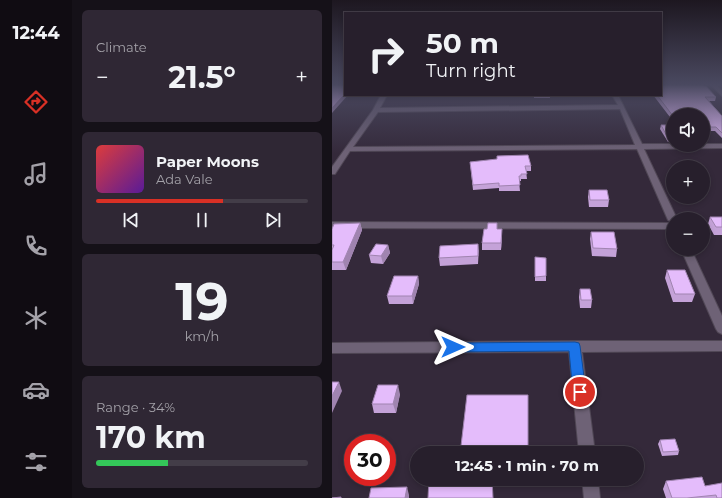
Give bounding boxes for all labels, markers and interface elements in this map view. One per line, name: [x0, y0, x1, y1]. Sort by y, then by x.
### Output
text: 12:44: [12, 22, 60, 44]
text: 50 m: [426, 26, 499, 60]
icon: right: [360, 28, 412, 80]
text: Climate: [96, 39, 147, 55]
text: 21.5°: [168, 59, 236, 96]
text: Turn right: [426, 60, 516, 82]
text: −: [96, 64, 109, 91]
text: +: [295, 64, 308, 91]
icon: directions: [22, 88, 50, 116]
map controls: [666, 108, 710, 256]
button: sound: [666, 108, 710, 152]
text: Paper Moons: [156, 152, 259, 171]
icon: music: [22, 160, 50, 188]
button: +: [666, 160, 710, 204]
text: Ada Vale: [156, 171, 213, 187]
icon: previous: [120, 209, 142, 231]
icon: pause: [191, 209, 213, 231]
icon: next: [262, 209, 284, 231]
button: −: [666, 212, 710, 256]
icon: phone: [22, 232, 50, 260]
text: 19: [175, 270, 229, 333]
icon: climate: [22, 304, 50, 332]
position arrow: [432, 326, 474, 368]
text: km/h: [185, 328, 219, 344]
pin: [563, 375, 597, 409]
icon: car: [22, 376, 50, 404]
icon: arrive: [569, 381, 591, 403]
text: Range · 34%: [96, 399, 175, 415]
text: 170 km: [96, 419, 206, 456]
speed limit sign: 30: [344, 434, 396, 486]
icon: filters: [22, 448, 50, 476]
text: 12:45 · 1 min · 70 m: [455, 456, 599, 475]

